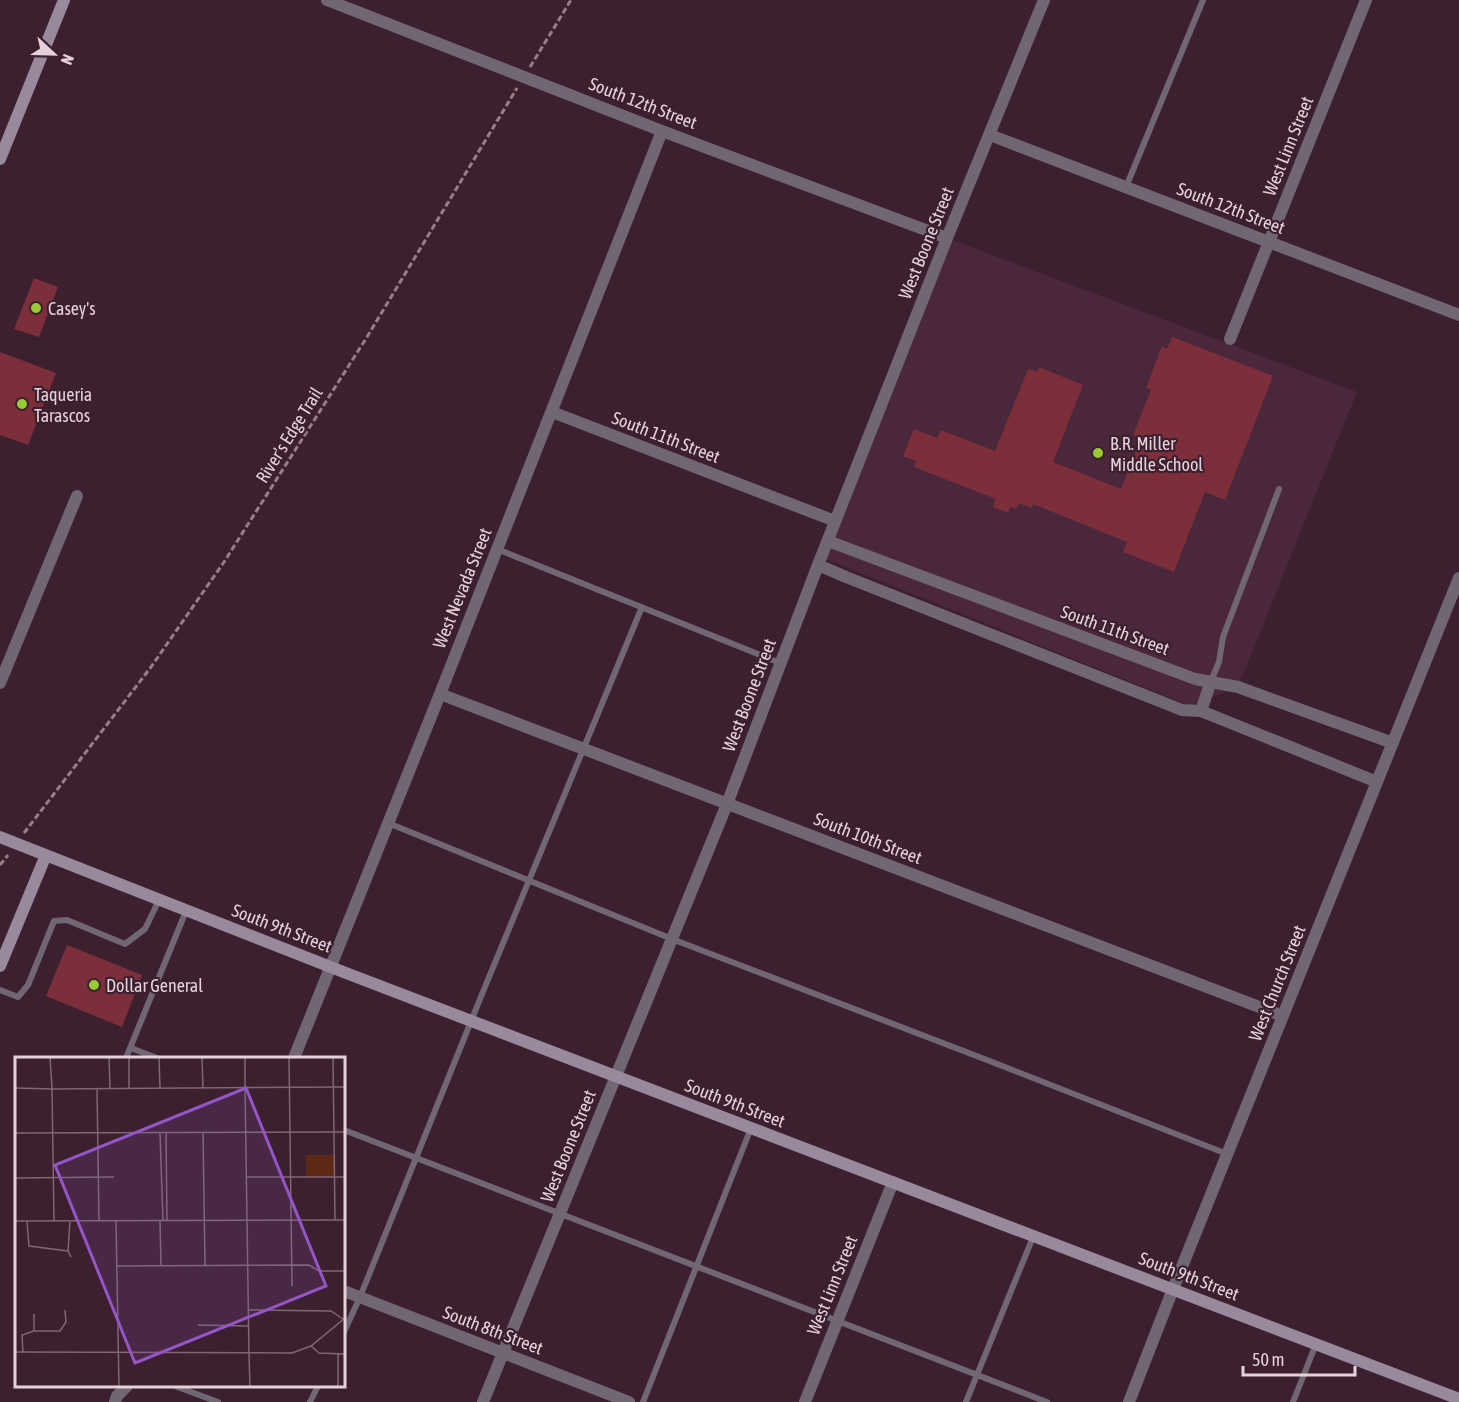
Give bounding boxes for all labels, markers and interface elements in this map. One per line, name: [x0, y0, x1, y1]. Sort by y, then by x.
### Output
north arrow: [24, 24, 84, 84]
text: N: [58, 52, 78, 67]
street label: South 12th Street: [586, 73, 700, 133]
street label: West Linn Street: [1259, 93, 1317, 199]
street label: South 12th Street: [1174, 178, 1288, 238]
street label: West Boone Street: [894, 184, 958, 302]
place label: Casey's: [48, 298, 96, 319]
marker: Casey's: [29, 301, 43, 315]
street label: River's Edge Trail: [251, 383, 327, 487]
place label: Taqueria Tarascos: [34, 384, 92, 426]
marker: Taqueria Tarascos: [15, 397, 29, 411]
street label: South 11th Street: [609, 407, 723, 467]
place label: B.R. Miller Middle School: [1110, 433, 1203, 475]
marker: B.R. Miller Middle School: [1091, 446, 1105, 460]
street label: West Nevada Street: [428, 525, 496, 651]
street label: South 11th Street: [1058, 601, 1172, 659]
street label: West Boone Street: [718, 636, 780, 754]
street label: South 10th Street: [811, 808, 925, 868]
street label: South 9th Street: [229, 899, 335, 957]
street label: West Church Street: [1244, 922, 1310, 1044]
place label: Dollar General: [106, 975, 203, 996]
marker: Dollar General: [87, 978, 101, 992]
inset map: [15, 1057, 345, 1387]
street label: South 9th Street: [682, 1074, 788, 1132]
street label: West Boone Street: [536, 1087, 600, 1205]
street label: West Linn Street: [803, 1232, 861, 1338]
street label: South 9th Street: [1136, 1247, 1242, 1305]
street label: South 8th Street: [440, 1301, 546, 1359]
scale bar: [1243, 1339, 1356, 1377]
text: 50 m: [1252, 1349, 1284, 1370]

